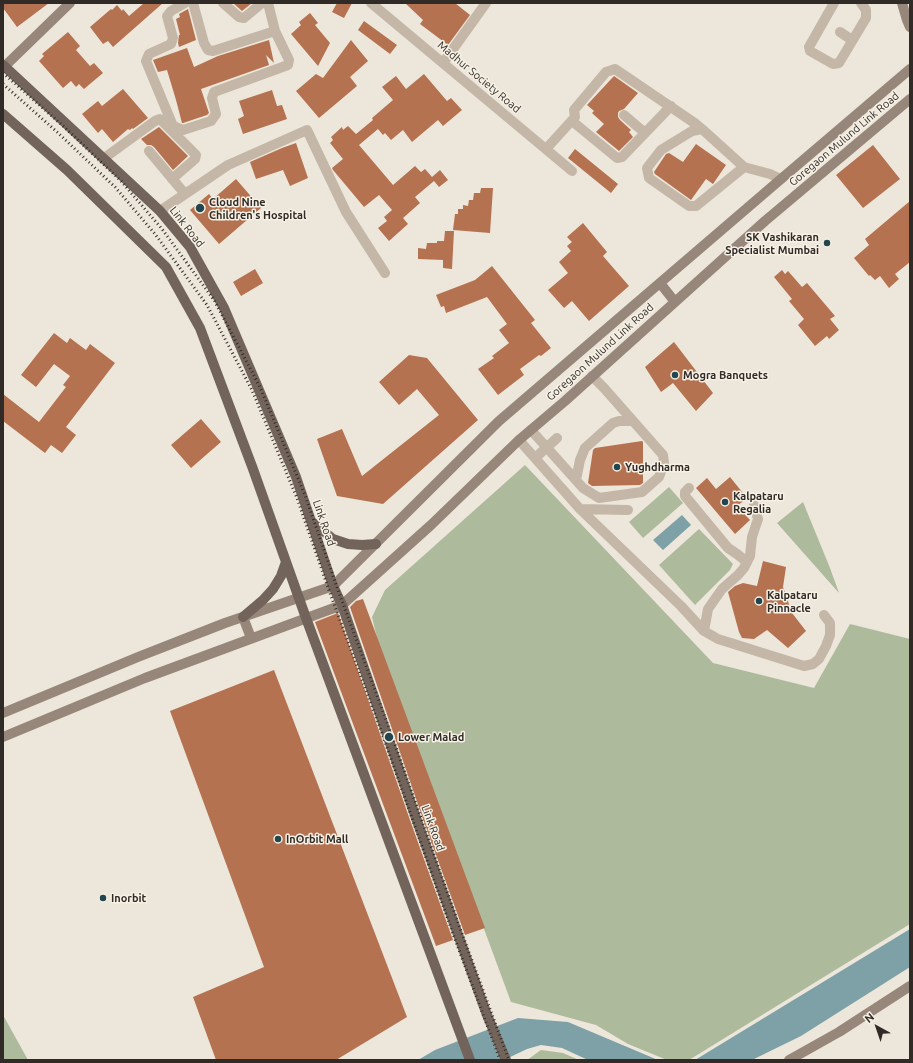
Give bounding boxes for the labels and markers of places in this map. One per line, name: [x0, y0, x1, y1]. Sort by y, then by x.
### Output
place label: Cloud Nine Children's Hospital: [209, 195, 306, 221]
marker: Cloud Nine Children's Hospital: [194, 202, 206, 214]
place label: SK Vashikaran Specialist Mumbai: [725, 230, 819, 256]
marker: SK Vashikaran Specialist Mumbai: [822, 238, 832, 248]
place label: Mogra Banquets: [683, 368, 768, 382]
marker: Mogra Banquets: [670, 370, 680, 380]
place label: Yughdharma: [625, 460, 690, 474]
marker: Yughdharma: [612, 462, 622, 472]
place label: Kalpataru Regalia: [733, 489, 784, 515]
marker: Kalpataru Regalia: [720, 497, 730, 507]
place label: Kalpataru Pinnacle: [767, 588, 818, 614]
marker: Kalpataru Pinnacle: [754, 596, 764, 606]
place label: Lower Malad: [398, 730, 464, 744]
marker: Lower Malad: [383, 731, 395, 743]
place label: InOrbit Mall: [286, 832, 348, 846]
marker: InOrbit Mall: [273, 834, 283, 844]
place label: Inorbit: [111, 891, 146, 905]
marker: Inorbit: [98, 893, 108, 903]

